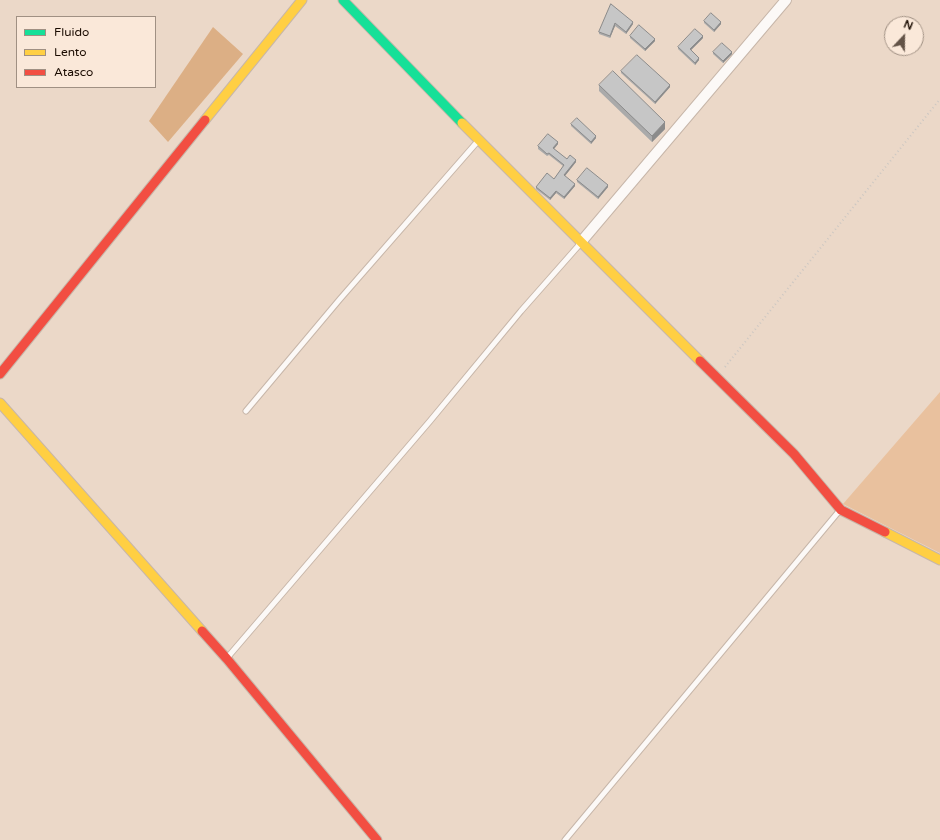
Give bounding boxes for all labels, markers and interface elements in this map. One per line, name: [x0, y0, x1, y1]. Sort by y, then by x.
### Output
legend: [16, 16, 156, 88]
north arrow: [884, 16, 924, 56]
text: N: [902, 18, 915, 33]
text: Fluido: [54, 25, 89, 39]
text: Lento: [54, 45, 87, 59]
text: Atasco: [54, 65, 93, 79]

